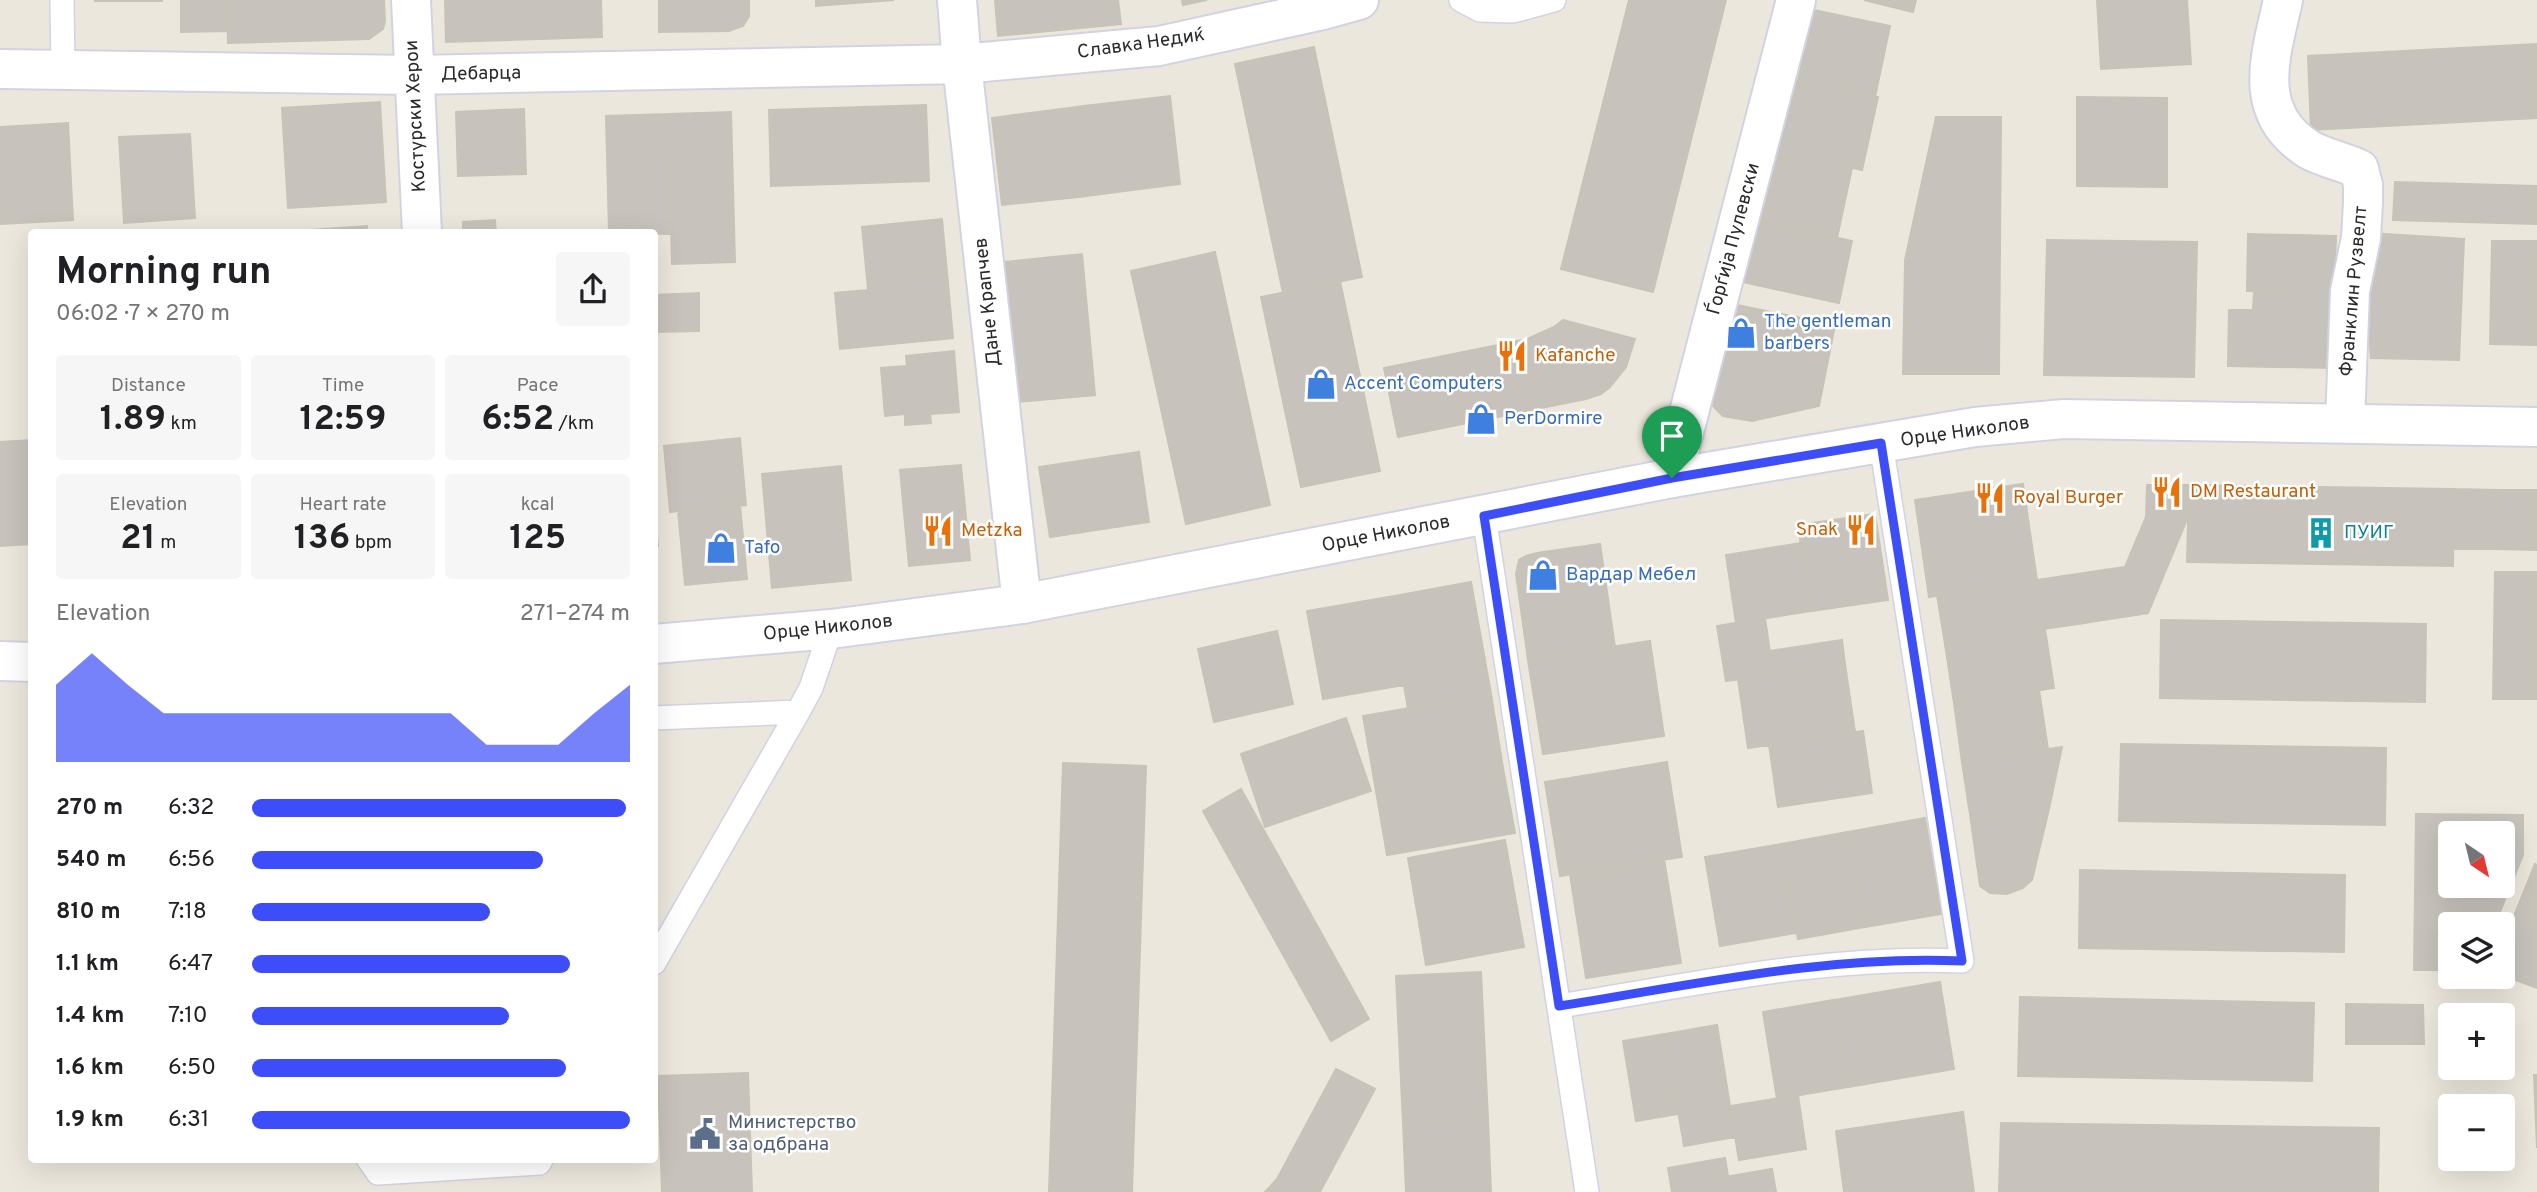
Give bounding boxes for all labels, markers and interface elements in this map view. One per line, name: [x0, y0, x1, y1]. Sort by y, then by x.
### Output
street label: Славка Недиќ: [1076, 23, 1206, 65]
street label: Костурски Херои: [400, 39, 432, 193]
street label: Дебарца: [441, 61, 521, 87]
street label: Ѓорѓиja Пулевски: [1701, 160, 1766, 318]
street label: Франклин Рузвелт: [2335, 204, 2373, 377]
street label: Дане Крапчев: [969, 237, 1007, 367]
text: Morning run: [56, 249, 272, 298]
button: share: [556, 252, 630, 326]
text: 06:02 · 7 × 270 m: [56, 300, 230, 329]
place label: The gentleman barbers: [1764, 310, 1892, 356]
shop icon: The gentleman barbers: [1724, 316, 1758, 350]
restaurant icon: Kafanche: [1495, 339, 1529, 373]
place label: Kafanche: [1535, 344, 1615, 368]
shop icon: Accent Computers: [1304, 367, 1338, 401]
place label: Accent Computers: [1344, 372, 1503, 396]
text: Distance: [111, 374, 186, 398]
text: Time: [322, 374, 364, 398]
text: Pace: [517, 374, 559, 398]
text: 1.89: [100, 398, 166, 442]
text: 12:59: [300, 398, 386, 442]
text: 6:52: [481, 398, 554, 442]
shop icon: PerDormire: [1464, 402, 1498, 436]
pin: [1642, 406, 1702, 478]
place label: PerDormire: [1504, 407, 1602, 431]
street label: Орце Николов: [1899, 411, 2031, 453]
text: km: [166, 412, 197, 436]
text: /km: [554, 412, 594, 436]
icon: arrive: [1653, 417, 1691, 455]
restaurant icon: DM Restaurant: [2150, 475, 2184, 509]
place label: DM Restaurant: [2190, 480, 2316, 504]
restaurant icon: Royal Burger: [1973, 481, 2007, 515]
place label: Royal Burger: [2013, 486, 2124, 510]
text: Elevation: [109, 493, 187, 517]
text: Heart rate: [300, 493, 386, 517]
text: kcal: [521, 493, 555, 517]
street label: Орце Николов: [1320, 510, 1452, 558]
restaurant icon: Snak: [1844, 513, 1878, 547]
restaurant icon: Metzka: [921, 514, 955, 548]
building icon: ПУИГ: [2304, 516, 2338, 550]
text: 21: [120, 517, 156, 561]
text: 136: [294, 517, 350, 561]
text: 125: [509, 517, 566, 561]
place label: Snak: [1796, 518, 1838, 542]
place label: Metzka: [961, 519, 1023, 543]
place label: ПУИГ: [2344, 521, 2394, 545]
text: m: [156, 531, 176, 555]
text: bpm: [350, 531, 392, 555]
shop icon: Tafo: [704, 531, 738, 565]
place label: Tafo: [744, 536, 780, 560]
shop icon: Вардар Мебел: [1526, 558, 1560, 592]
place label: Вардар Мебел: [1566, 563, 1696, 587]
text: Elevation: [56, 600, 151, 629]
text: 271–274 m: [520, 600, 630, 629]
street label: Орце Николов: [762, 609, 894, 647]
text: 270 m: [56, 794, 123, 823]
text: 6:32: [168, 794, 214, 823]
north arrow: [2438, 821, 2515, 898]
map controls: [2438, 821, 2515, 1171]
text: 540 m: [56, 846, 126, 875]
text: 6:56: [168, 846, 215, 875]
text: 810 m: [56, 898, 121, 927]
text: 7:18: [168, 898, 207, 927]
button: layers: [2438, 912, 2515, 989]
text: 1.1 km: [56, 950, 119, 979]
text: 6:47: [168, 950, 213, 979]
text: 1.4 km: [56, 1002, 124, 1031]
text: 7:10: [168, 1002, 208, 1031]
button: +: [2438, 1003, 2515, 1080]
text: 1.6 km: [56, 1054, 124, 1083]
text: 6:50: [168, 1054, 216, 1083]
button: −: [2438, 1094, 2515, 1171]
text: 1.9 km: [56, 1106, 124, 1135]
text: 6:31: [168, 1106, 209, 1135]
place label: Министерство за одбрана: [728, 1111, 856, 1157]
public building icon: Министерство за одбрана: [688, 1117, 722, 1151]

